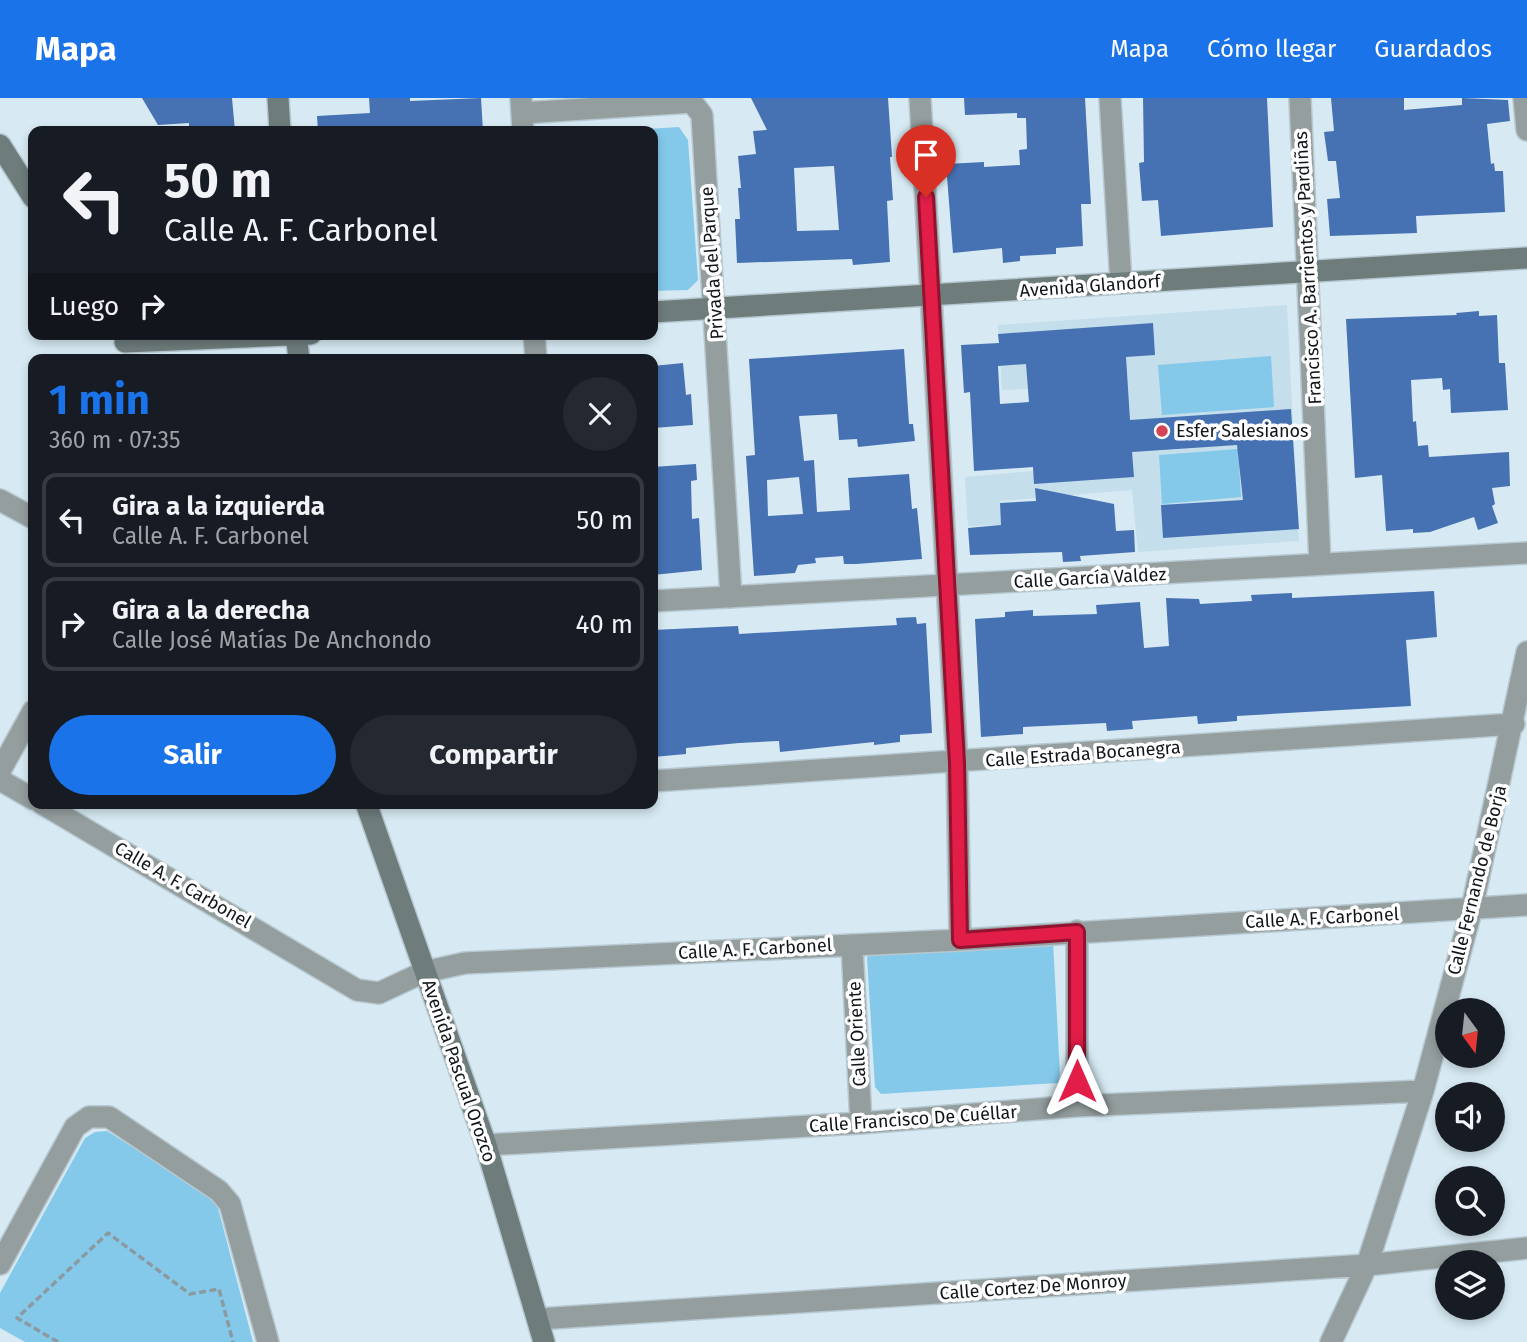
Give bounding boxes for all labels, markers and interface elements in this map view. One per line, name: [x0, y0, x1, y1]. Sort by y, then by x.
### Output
text: Mapa: [35, 29, 116, 69]
text: Mapa: [1110, 35, 1169, 63]
text: Cómo llegar: [1207, 35, 1336, 63]
text: Guardados: [1374, 35, 1492, 63]
pin: [896, 125, 956, 197]
street label: Francisco A. Barrientos y Pardiñas: [1290, 131, 1326, 405]
icon: arrive: [907, 136, 945, 174]
text: 50 m: [164, 151, 272, 210]
icon: left: [49, 154, 140, 245]
street label: Privada del Parque: [696, 186, 728, 340]
text: Calle A. F. Carbonel: [164, 211, 438, 249]
street label: Avenida Glandorf: [1019, 270, 1163, 302]
icon: right: [133, 287, 171, 325]
text: Luego: [49, 291, 119, 322]
text: 1 min: [49, 375, 150, 425]
button: close: [563, 377, 637, 451]
place label: Esfer Salesianos: [1176, 420, 1308, 442]
marker: Esfer Salesianos: [1154, 423, 1170, 439]
text: 360 m · 07:35: [49, 426, 180, 454]
text: Gira a la izquierda: [112, 491, 325, 522]
icon: left: [53, 501, 91, 539]
text: 50 m: [576, 505, 633, 536]
text: Calle A. F. Carbonel: [112, 522, 309, 550]
street label: Calle García Valdez: [1013, 563, 1167, 593]
text: Gira a la derecha: [112, 595, 310, 626]
icon: right: [53, 605, 91, 643]
text: 40 m: [575, 609, 633, 640]
text: Calle José Matías De Anchondo: [112, 626, 432, 654]
button: Salir: [49, 715, 336, 795]
button: Compartir: [350, 715, 637, 795]
street label: Calle Estrada Bocanegra: [985, 736, 1181, 772]
street label: Calle Fernando de Borja: [1443, 783, 1511, 977]
street label: Calle A. F. Carbonel: [111, 837, 255, 933]
street label: Calle A. F. Carbonel: [1245, 903, 1399, 933]
street label: Calle A. F. Carbonel: [678, 934, 832, 964]
street label: Avenida Pascual Orozco: [417, 977, 501, 1165]
street label: Calle Oriente: [843, 981, 871, 1087]
north arrow: [1435, 998, 1505, 1068]
map controls: [1435, 998, 1505, 1320]
position arrow: [1040, 1044, 1114, 1118]
button: sound: [1435, 1082, 1505, 1152]
street label: Calle Francisco De Cuéllar: [808, 1101, 1018, 1137]
button: search: [1435, 1166, 1505, 1236]
button: layers: [1435, 1250, 1505, 1320]
street label: Calle Cortez De Monroy: [939, 1269, 1127, 1305]

